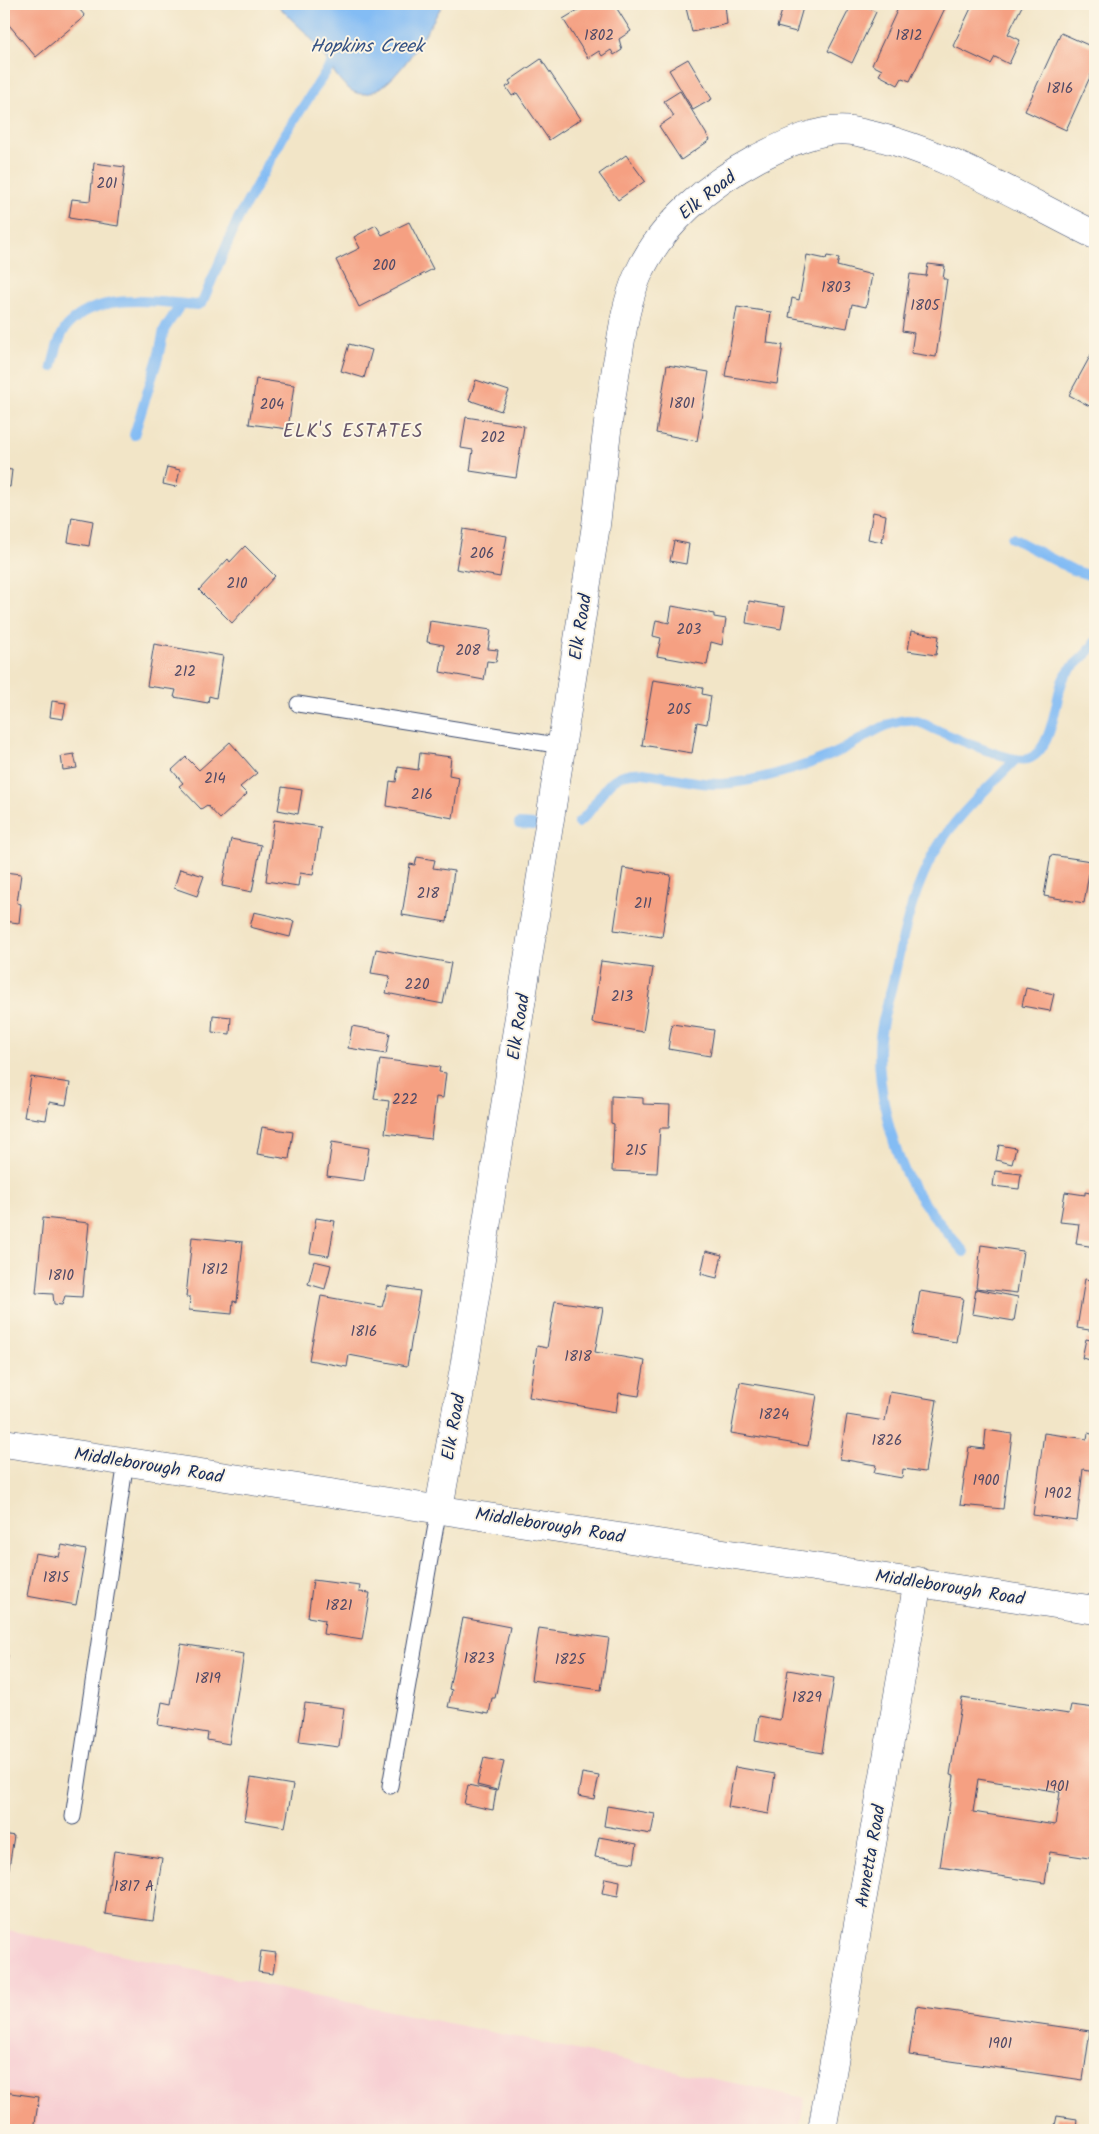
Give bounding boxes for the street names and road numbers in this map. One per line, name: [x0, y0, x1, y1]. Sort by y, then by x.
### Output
street label: Elk Road: [673, 164, 744, 228]
street label: Elk Road: [562, 591, 601, 662]
street label: Elk Road: [500, 991, 539, 1062]
street label: Elk Road: [434, 1391, 475, 1463]
street label: Middleborough Road: [72, 1440, 227, 1493]
street label: Middleborough Road: [473, 1500, 628, 1553]
street label: Middleborough Road: [873, 1562, 1028, 1615]
street label: Annetta Road: [848, 1802, 895, 1910]

